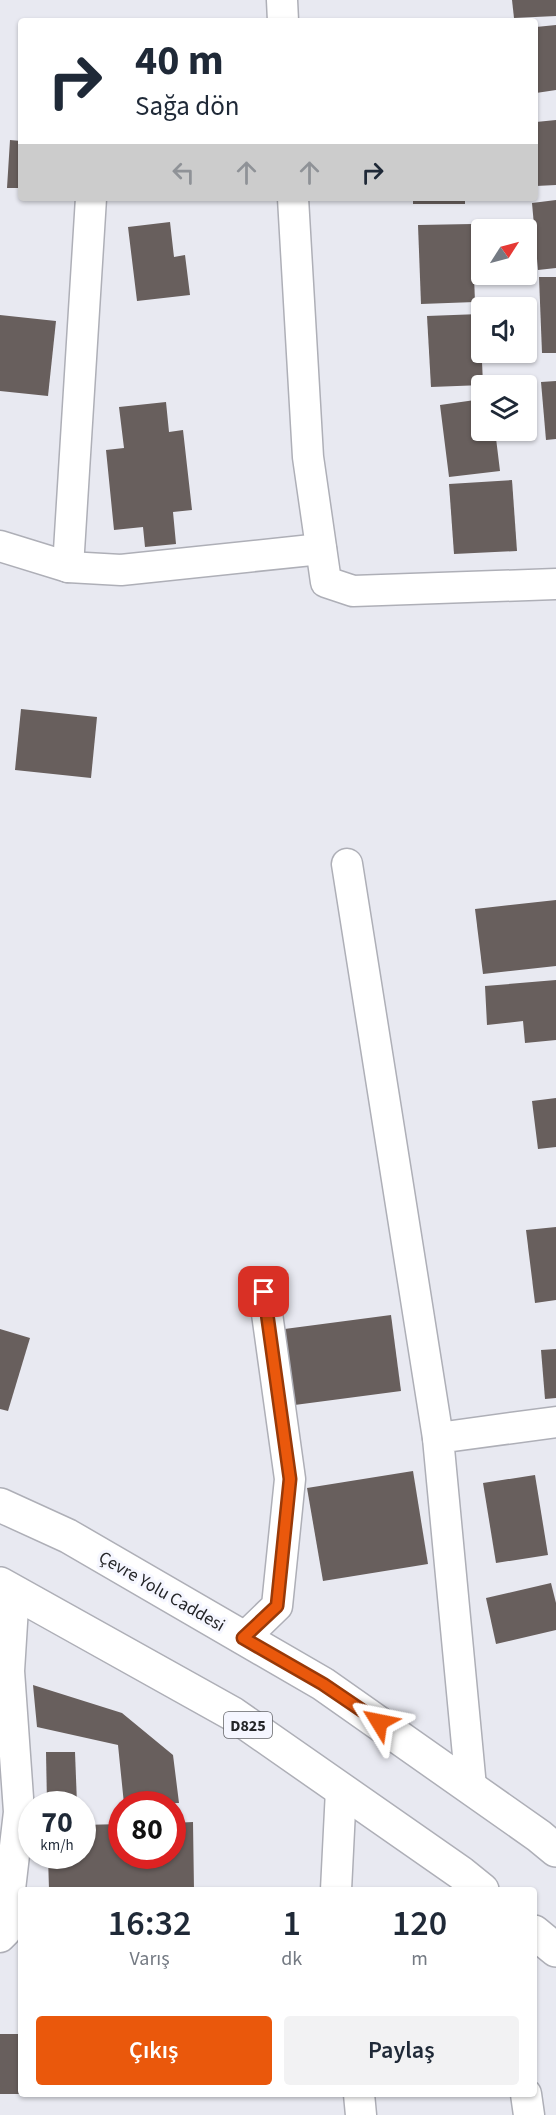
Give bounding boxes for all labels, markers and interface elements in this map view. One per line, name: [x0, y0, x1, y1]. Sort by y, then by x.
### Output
text: 40 m: [135, 31, 224, 91]
icon: right: [36, 42, 114, 120]
text: Sağa dön: [135, 87, 240, 126]
icon: left: [167, 156, 200, 189]
icon: ahead: [230, 156, 263, 189]
icon: ahead: [293, 156, 326, 189]
icon: right: [356, 156, 389, 189]
north arrow: [471, 219, 537, 285]
map controls: [471, 219, 537, 441]
button: sound: [471, 297, 537, 363]
button: layers: [471, 375, 537, 441]
pin: [238, 1266, 289, 1317]
icon: arrive: [247, 1275, 280, 1308]
street label: Çevre Yolu Caddesi: [94, 1545, 230, 1638]
position arrow: [347, 1690, 411, 1754]
road number: D825: [224, 1712, 272, 1738]
speed limit sign: 80: [108, 1791, 186, 1869]
text: 70: [41, 1801, 73, 1844]
text: km/h: [40, 1835, 74, 1856]
text: 16:32: [108, 1898, 191, 1949]
text: 1: [282, 1898, 301, 1949]
text: 120: [392, 1898, 447, 1949]
text: Varış: [129, 1945, 170, 1973]
text: dk: [281, 1945, 302, 1973]
text: m: [411, 1945, 428, 1973]
button: Çıkış: [36, 2016, 272, 2085]
button: Paylaş: [284, 2016, 519, 2085]

